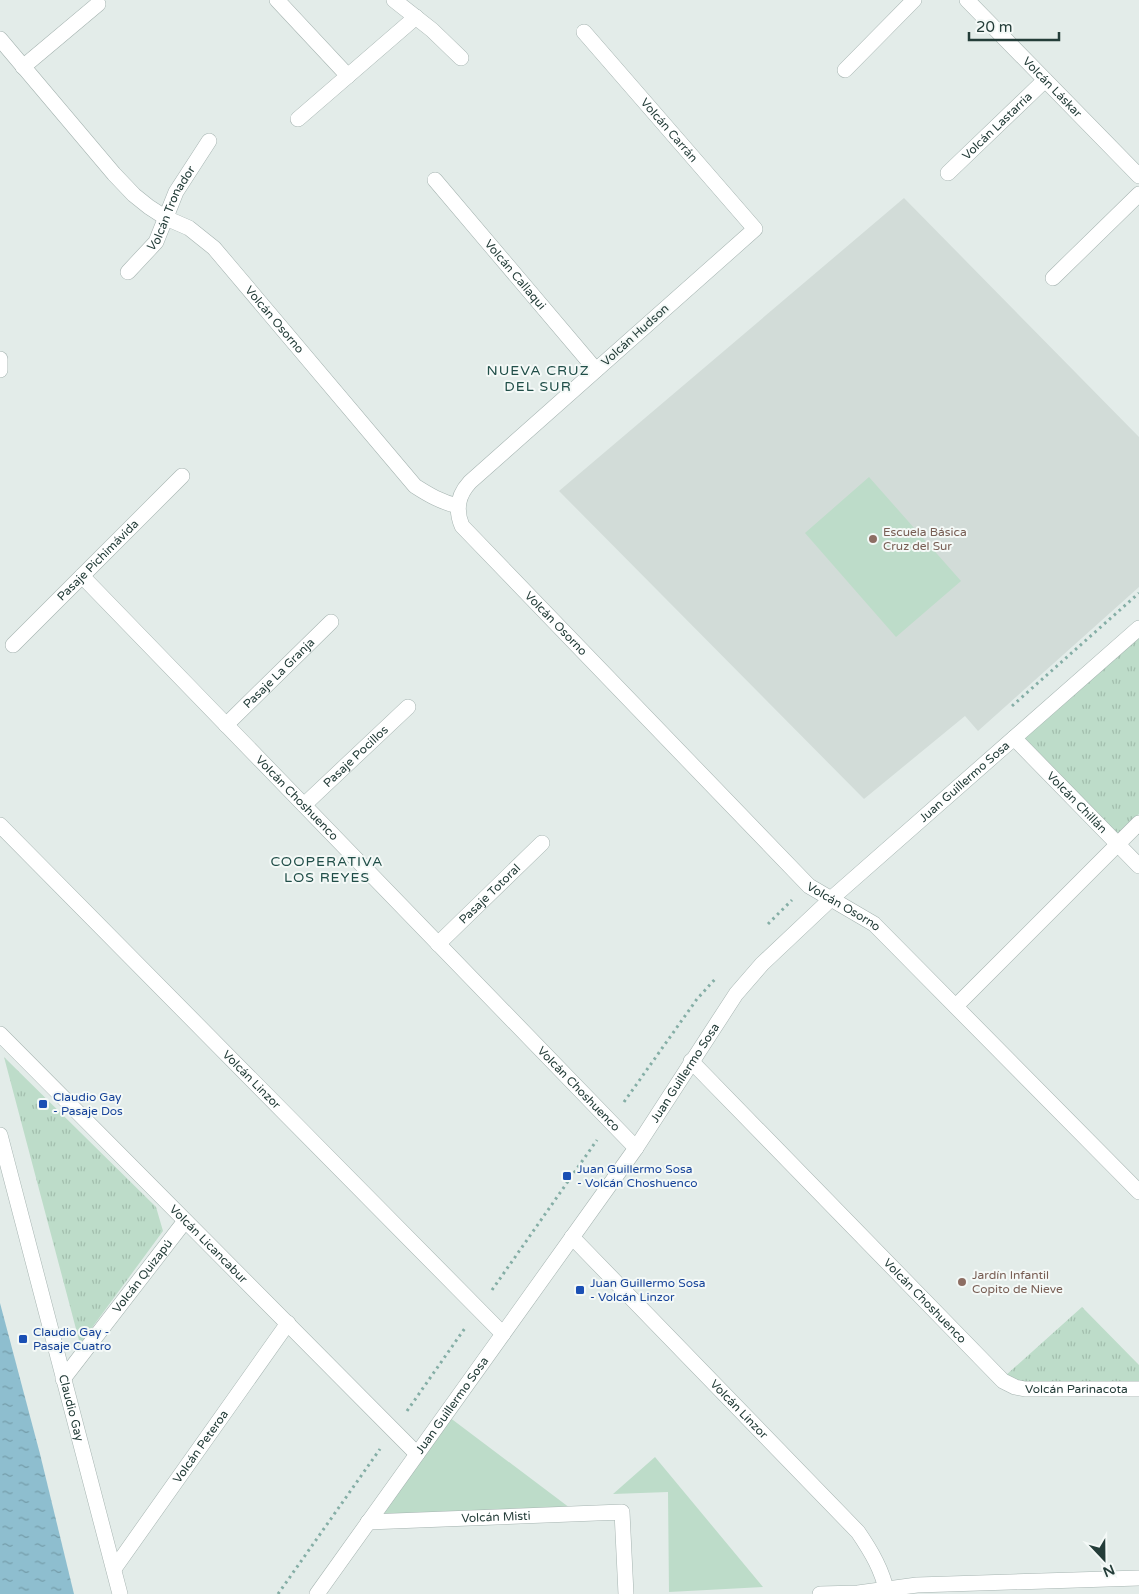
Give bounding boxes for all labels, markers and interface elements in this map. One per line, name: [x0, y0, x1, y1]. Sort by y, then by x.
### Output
scale bar: [969, 10, 1059, 42]
text: 20 m: [976, 18, 1013, 36]
street label: Volcán Láskar: [1020, 54, 1085, 121]
street label: Volcán Lastarria: [959, 89, 1035, 163]
street label: Volcán Carrán: [638, 95, 701, 165]
street label: Volcán Tronador: [144, 163, 198, 254]
street label: Volcán Callaqui: [482, 237, 549, 312]
street label: Volcán Osorno: [242, 283, 307, 356]
street label: Volcán Hudson: [598, 301, 672, 369]
district label: NUEVA CRUZ DEL SUR: [486, 362, 590, 395]
street label: Pasaje Pichimávida: [54, 517, 141, 604]
place label: Escuela Básica Cruz del Sur: [883, 525, 967, 553]
marker: Escuela Básica Cruz del Sur: [867, 533, 879, 545]
street label: Volcán Osorno: [522, 589, 590, 658]
street label: Pasaje La Granja: [240, 635, 317, 711]
street label: Pasaje Pocillos: [320, 722, 391, 790]
street label: Juan Guillermo Sosa: [916, 738, 1012, 825]
street label: Volcán Choshuenco: [253, 753, 341, 843]
street label: Volcán Chillán: [1044, 769, 1110, 836]
district label: COOPERATIVA LOS REYES: [270, 853, 384, 886]
street label: Pasaje Totoral: [456, 861, 523, 927]
street label: Volcán Osorno: [804, 879, 884, 934]
street label: Juan Guillermo Sosa: [647, 1021, 722, 1125]
street label: Volcán Choshuenco: [535, 1044, 623, 1134]
street label: Volcán Linzor: [220, 1047, 284, 1112]
place label: Claudio Gay - Pasaje Dos: [53, 1090, 123, 1118]
marker: Claudio Gay - Pasaje Dos: [37, 1098, 49, 1110]
place label: Juan Guillermo Sosa - Volcán Choshuenco: [577, 1162, 698, 1190]
marker: Juan Guillermo Sosa - Volcán Choshuenco: [561, 1170, 573, 1182]
street label: Volcán Licancabur: [167, 1202, 251, 1286]
street label: Volcán Quizapú: [110, 1237, 175, 1316]
street label: Volcán Choshuenco: [881, 1256, 969, 1346]
place label: Jardín Infantil Copito de Nieve: [972, 1268, 1063, 1296]
place label: Juan Guillermo Sosa - Volcán Linzor: [590, 1276, 705, 1304]
marker: Jardín Infantil Copito de Nieve: [956, 1276, 968, 1288]
marker: Juan Guillermo Sosa - Volcán Linzor: [574, 1284, 586, 1296]
place label: Claudio Gay - Pasaje Cuatro: [33, 1325, 111, 1353]
marker: Claudio Gay - Pasaje Cuatro: [17, 1333, 29, 1345]
street label: Juan Guillermo Sosa: [413, 1354, 491, 1456]
street label: Claudio Gay: [56, 1373, 87, 1443]
street label: Volcán Linzor: [707, 1377, 771, 1442]
street label: Volcán Parinacota: [1025, 1382, 1128, 1396]
street label: Volcán Peteroa: [170, 1407, 231, 1486]
street label: Volcán Misti: [461, 1509, 531, 1525]
north arrow: [1079, 1534, 1129, 1584]
text: N: [1100, 1561, 1117, 1581]

